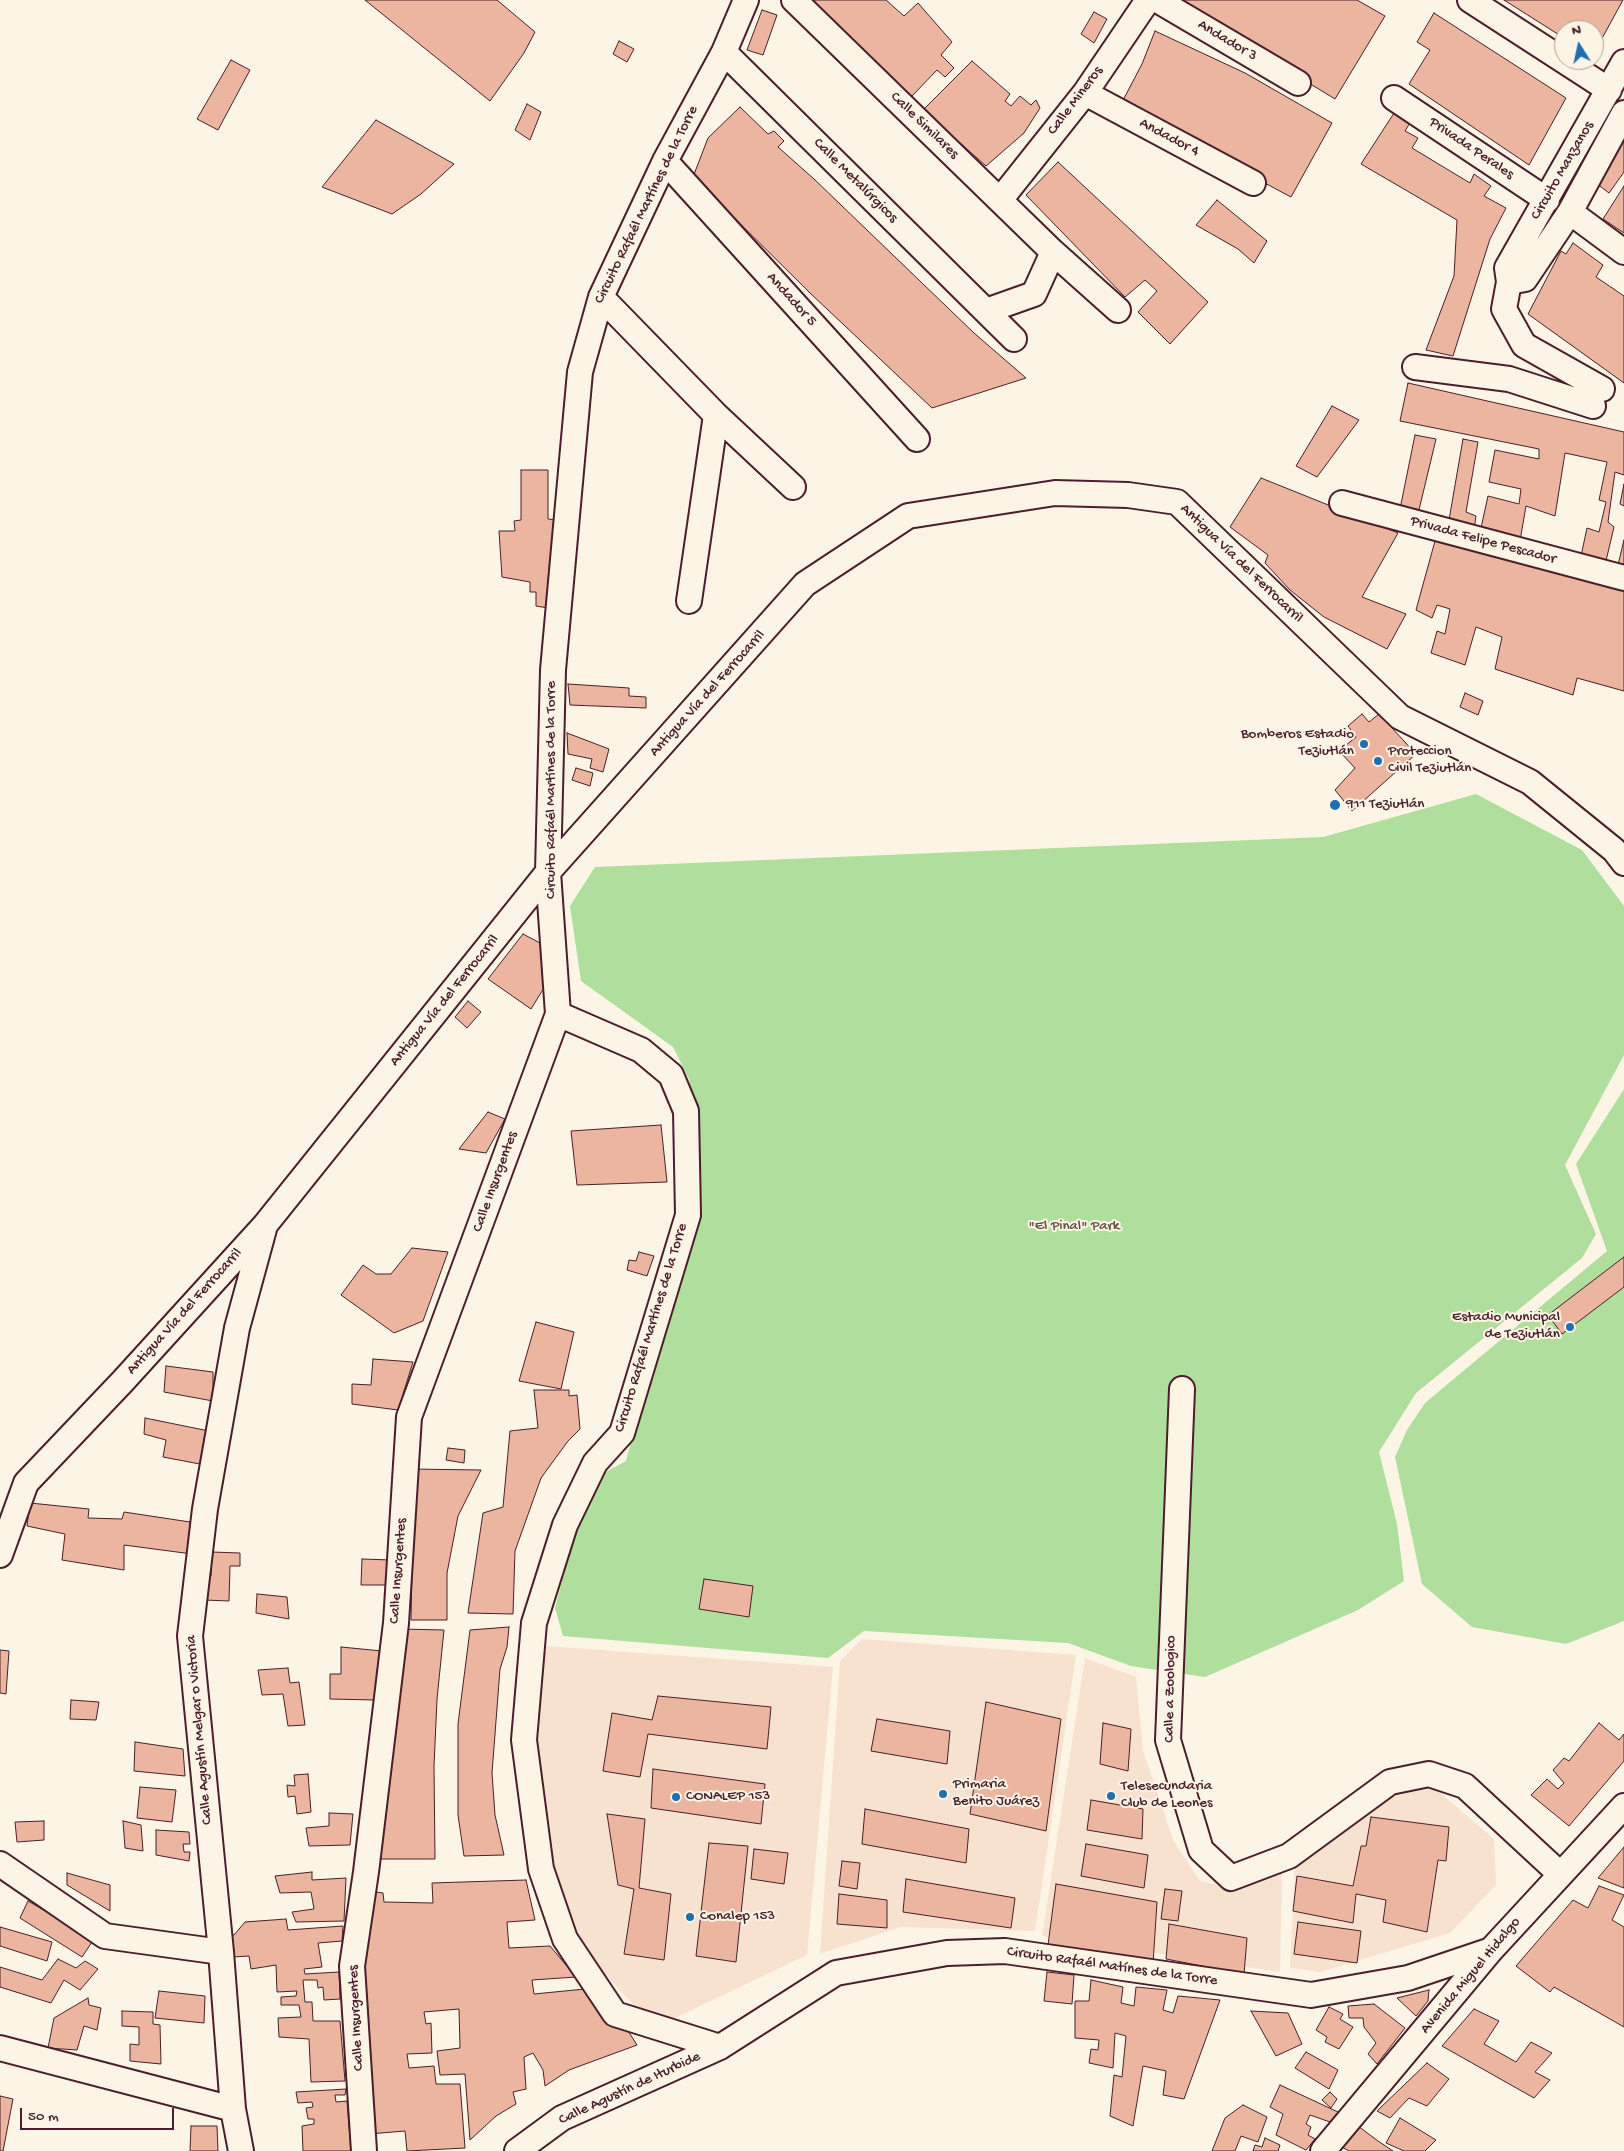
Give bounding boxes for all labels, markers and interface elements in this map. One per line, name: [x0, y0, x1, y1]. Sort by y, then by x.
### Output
street label: Andador 3: [1194, 16, 1260, 66]
north arrow: [1554, 20, 1604, 70]
text: N: [1570, 22, 1582, 40]
street label: Calle Mineros: [1044, 63, 1108, 139]
street label: Calle Similares: [886, 89, 962, 163]
street label: Circuito Rafaél Martínes de la Torre: [591, 103, 703, 307]
street label: Privada Perales: [1425, 114, 1517, 184]
street label: Andador 4: [1136, 115, 1202, 161]
street label: Circuito Manzanos: [1528, 119, 1598, 223]
street label: Calle Metalúrgicos: [809, 135, 901, 227]
street label: Andador 5: [762, 269, 820, 331]
street label: Antigua Vía del Ferrocarril: [1176, 501, 1306, 627]
street label: Privada Felipe Pescador: [1408, 513, 1558, 569]
street label: Antigua Vía del Ferrocarril: [646, 627, 770, 761]
street label: Circuito Rafaél Martínes de la Torre: [543, 681, 561, 899]
place label: Bomberos Estadio Teziutlán: [1241, 726, 1354, 761]
marker: Bomberos Estadio Teziutlán: [1358, 738, 1370, 750]
place label: Proteccion Civil Teziutlán: [1388, 743, 1471, 778]
marker: Proteccion Civil Teziutlán: [1372, 755, 1384, 767]
place label: 911 Teziutlán: [1346, 796, 1424, 814]
marker: 911 Teziutlán: [1328, 798, 1342, 812]
street label: Antigua Vía del Ferrocarril: [386, 932, 504, 1070]
street label: Calle Insurgentes: [469, 1129, 523, 1235]
park label: "El Pinal" Park: [1028, 1218, 1120, 1236]
street label: Circuito Rafaél Martínes de la Torre: [612, 1221, 692, 1435]
street label: Antigua Vía del Ferrocarril: [123, 1245, 247, 1379]
place label: Estadio Municipal de Teziutlán: [1452, 1309, 1560, 1344]
marker: Estadio Municipal de Teziutlán: [1564, 1321, 1576, 1333]
street label: Calle Insurgentes: [386, 1518, 412, 1624]
street label: Calle Agustín Melgar o Victoria: [183, 1634, 217, 1826]
street label: Calle a Zoologico: [1161, 1635, 1181, 1743]
place label: Primaria Benito Juárez: [953, 1776, 1039, 1811]
place label: Telesecundaria Club de Leones: [1121, 1778, 1212, 1813]
place label: CONALEP 153: [686, 1788, 770, 1806]
marker: Primaria Benito Juárez: [937, 1788, 949, 1800]
marker: Telesecundaria Club de Leones: [1105, 1790, 1117, 1802]
marker: CONALEP 153: [670, 1791, 682, 1803]
place label: Conalep 153: [700, 1908, 775, 1926]
marker: Conalep 153: [684, 1911, 696, 1923]
street label: Avenida Miguel Hidalgo: [1417, 1914, 1525, 2038]
street label: Circuito Rafaél Matínes de la Torre: [1006, 1943, 1218, 1991]
street label: Calle Insurgentes: [345, 1965, 369, 2071]
street label: Calle Agustín de Iturbide: [556, 2048, 704, 2130]
scale bar: [22, 2098, 176, 2130]
text: 50 m: [28, 2108, 59, 2126]

